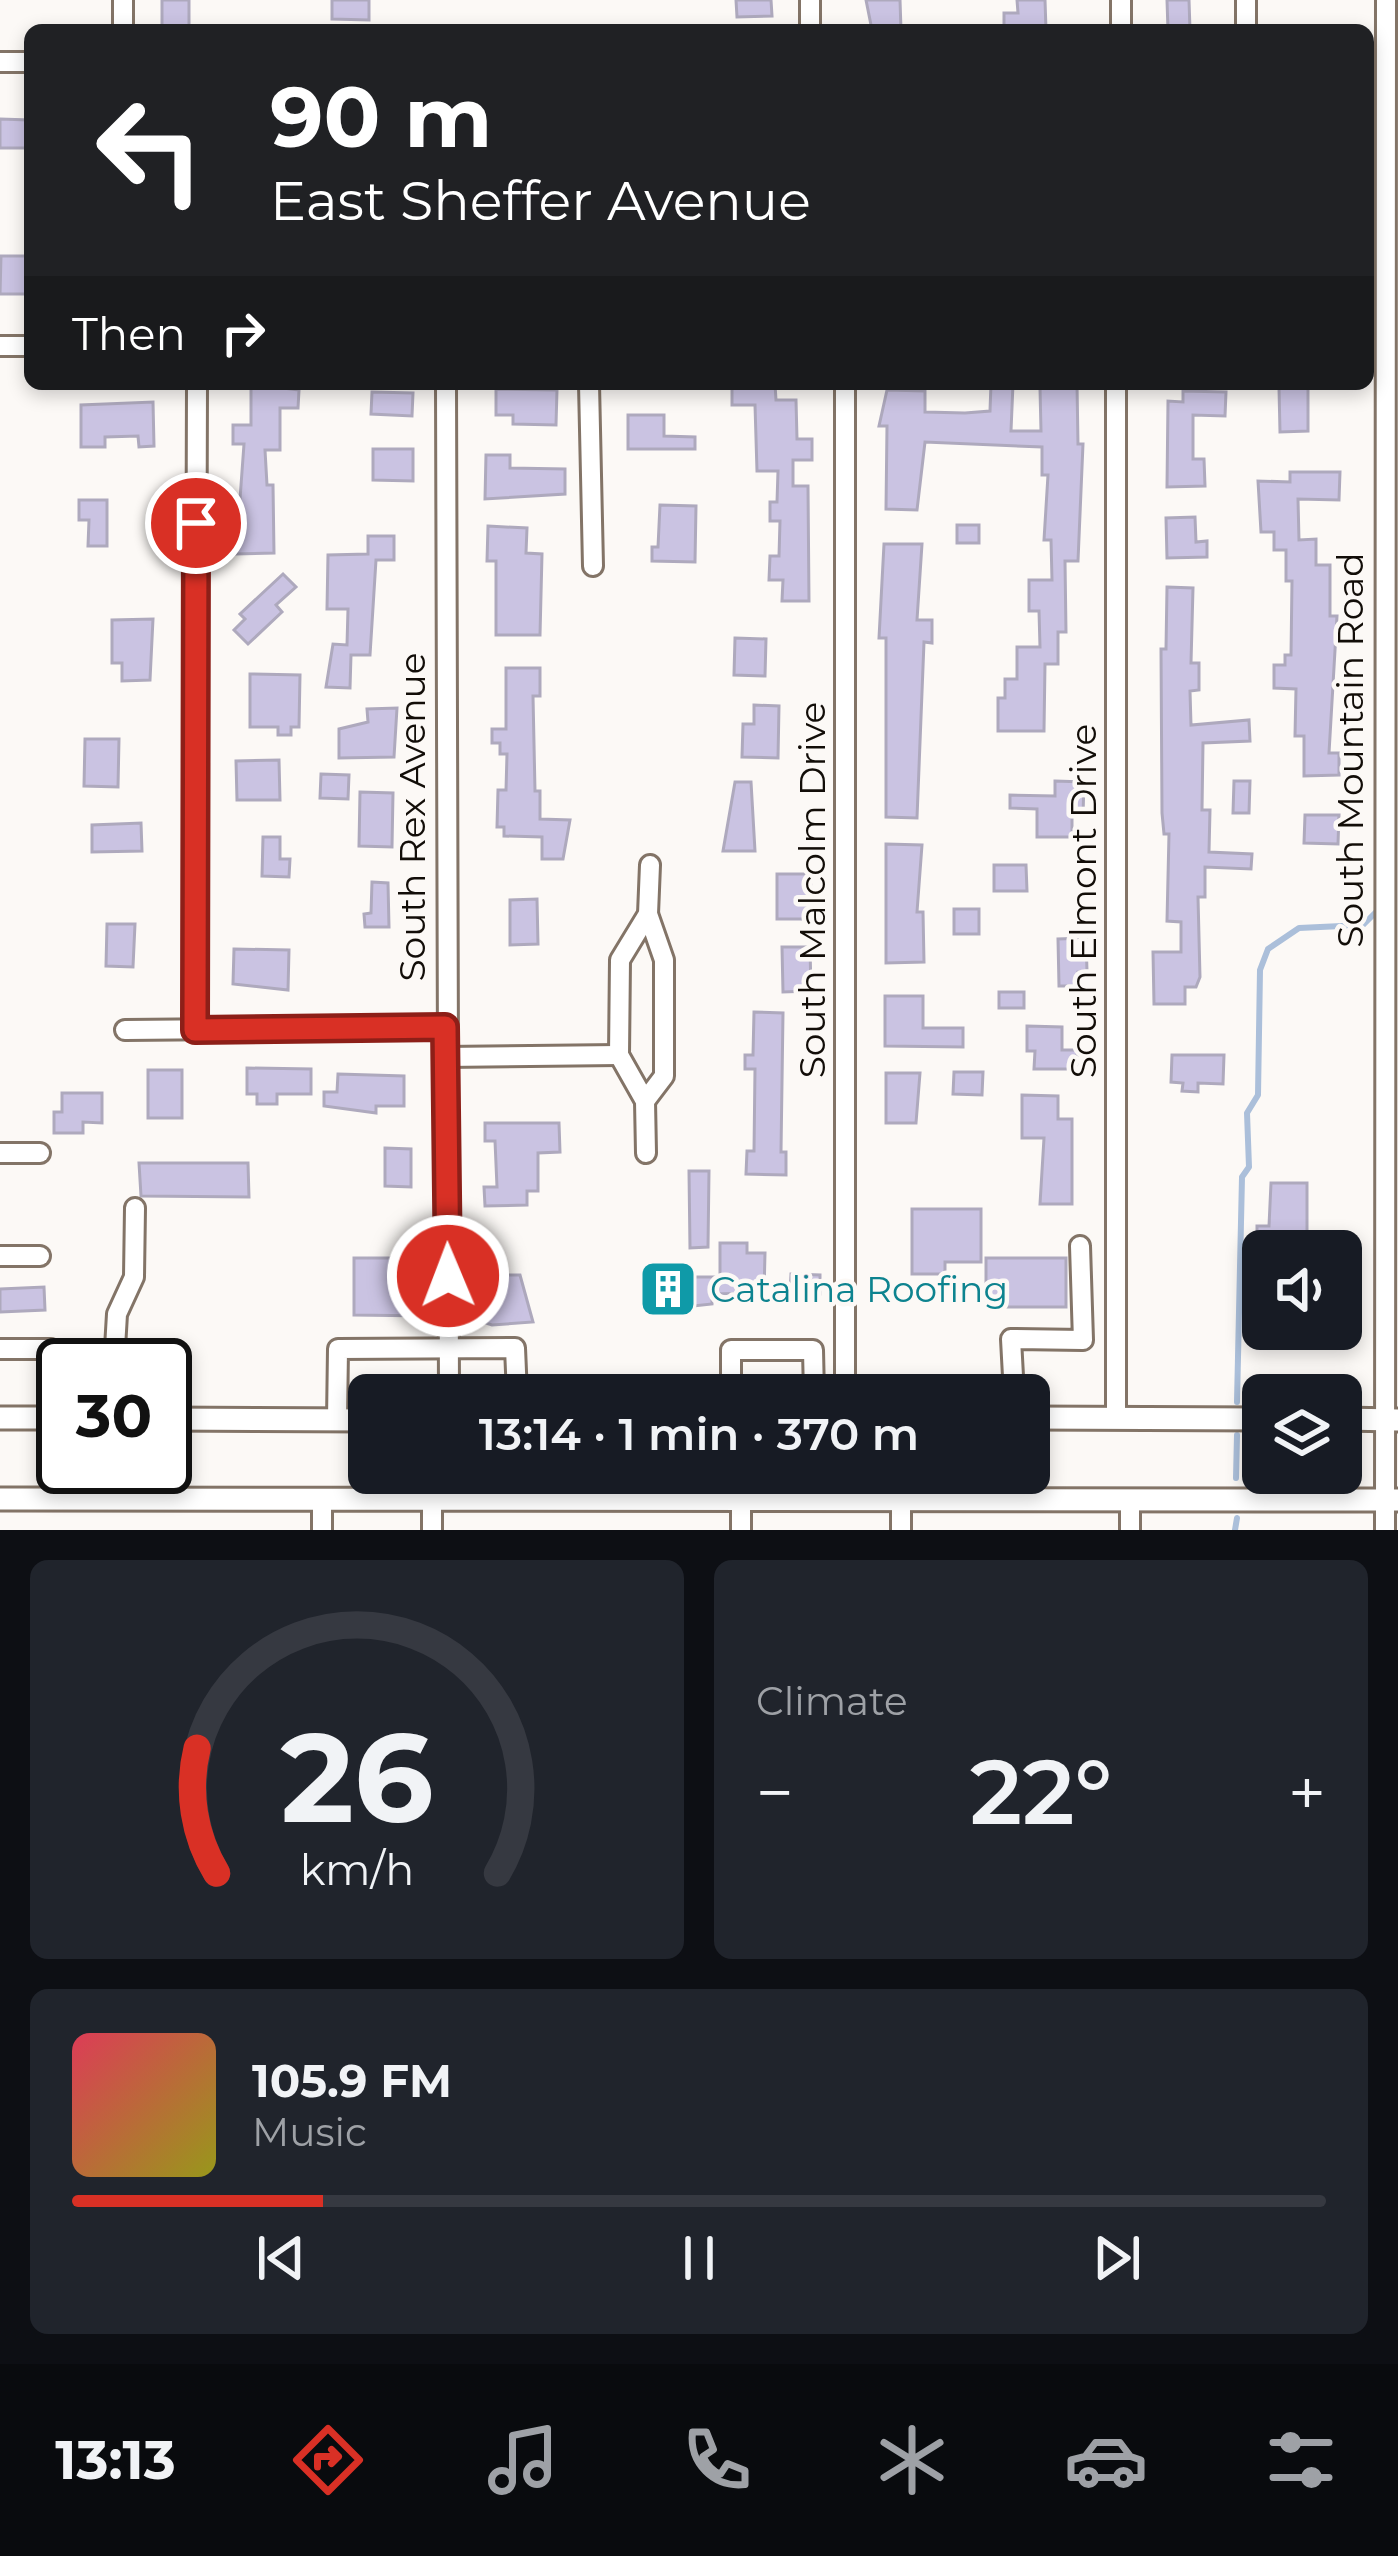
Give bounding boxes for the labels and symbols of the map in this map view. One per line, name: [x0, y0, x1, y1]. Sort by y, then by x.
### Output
pin: [145, 472, 247, 574]
street label: South Mountain Road: [1328, 552, 1372, 948]
street label: South Rex Avenue: [390, 652, 434, 982]
street label: South Malcolm Drive: [790, 702, 834, 1078]
street label: South Elmont Drive: [1061, 724, 1105, 1078]
position arrow: [385, 1213, 511, 1339]
building icon: Catalina Roofing: [637, 1258, 699, 1320]
place label: Catalina Roofing: [710, 1267, 1008, 1311]
speed limit sign: 30: [36, 1338, 192, 1494]

